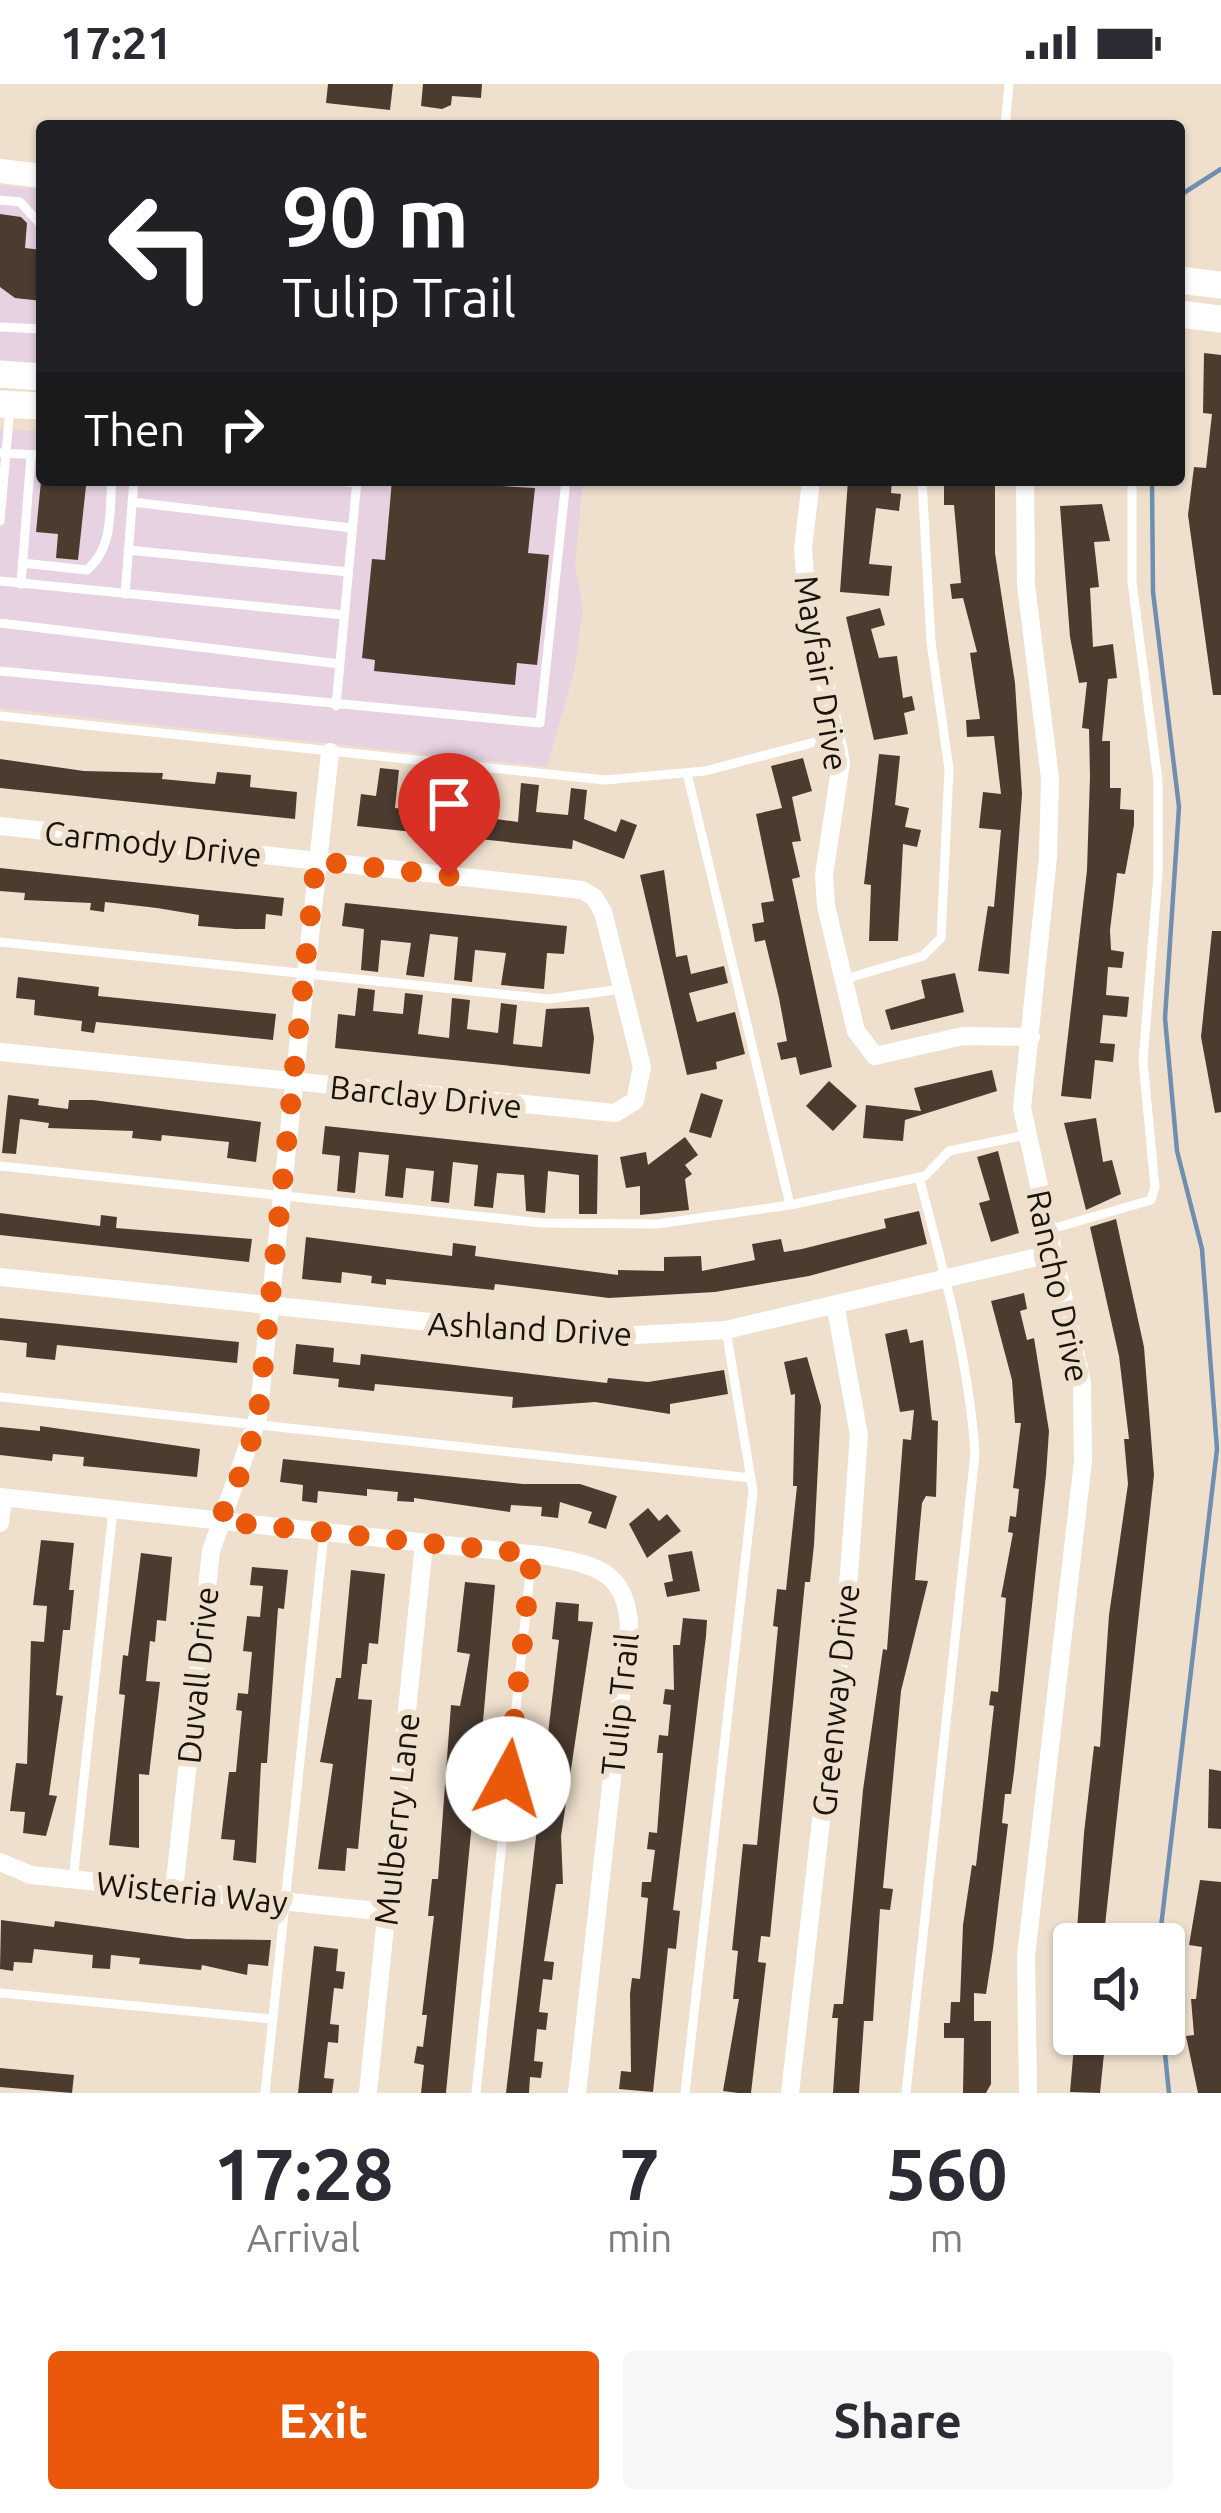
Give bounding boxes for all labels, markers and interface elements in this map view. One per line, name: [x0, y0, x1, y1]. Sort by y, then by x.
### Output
text: 17:21: [60, 17, 173, 68]
icon: left: [84, 168, 240, 324]
text: 90 m: [282, 169, 469, 263]
text: Tulip Trail: [282, 267, 516, 327]
icon: right: [209, 396, 275, 462]
text: Then: [84, 404, 185, 455]
street label: Mayfair Drive: [788, 573, 856, 773]
pin: [398, 753, 500, 876]
icon: arrive: [416, 771, 482, 837]
street label: Carmody Drive: [43, 813, 263, 873]
street label: Barclay Drive: [328, 1068, 524, 1124]
street label: Rancho Drive: [1021, 1187, 1097, 1385]
street label: Ashland Drive: [427, 1304, 633, 1352]
street label: Greenway Drive: [804, 1582, 866, 1818]
street label: Duvall Drive: [169, 1585, 225, 1765]
street label: Tulip Trail: [593, 1631, 645, 1777]
street label: Mulberry Lane: [366, 1711, 426, 1927]
position arrow: [445, 1716, 571, 1842]
street label: Wisteria Way: [94, 1864, 290, 1920]
map controls: [1053, 1923, 1185, 2055]
button: sound: [1053, 1923, 1185, 2055]
text: 17:28: [213, 2133, 394, 2214]
text: 7: [619, 2133, 660, 2214]
text: 560: [886, 2133, 1008, 2214]
text: Arrival: [247, 2216, 360, 2259]
text: min: [607, 2216, 672, 2259]
text: m: [930, 2216, 963, 2259]
button: Exit: [48, 2351, 599, 2489]
button: Share: [623, 2351, 1173, 2489]

